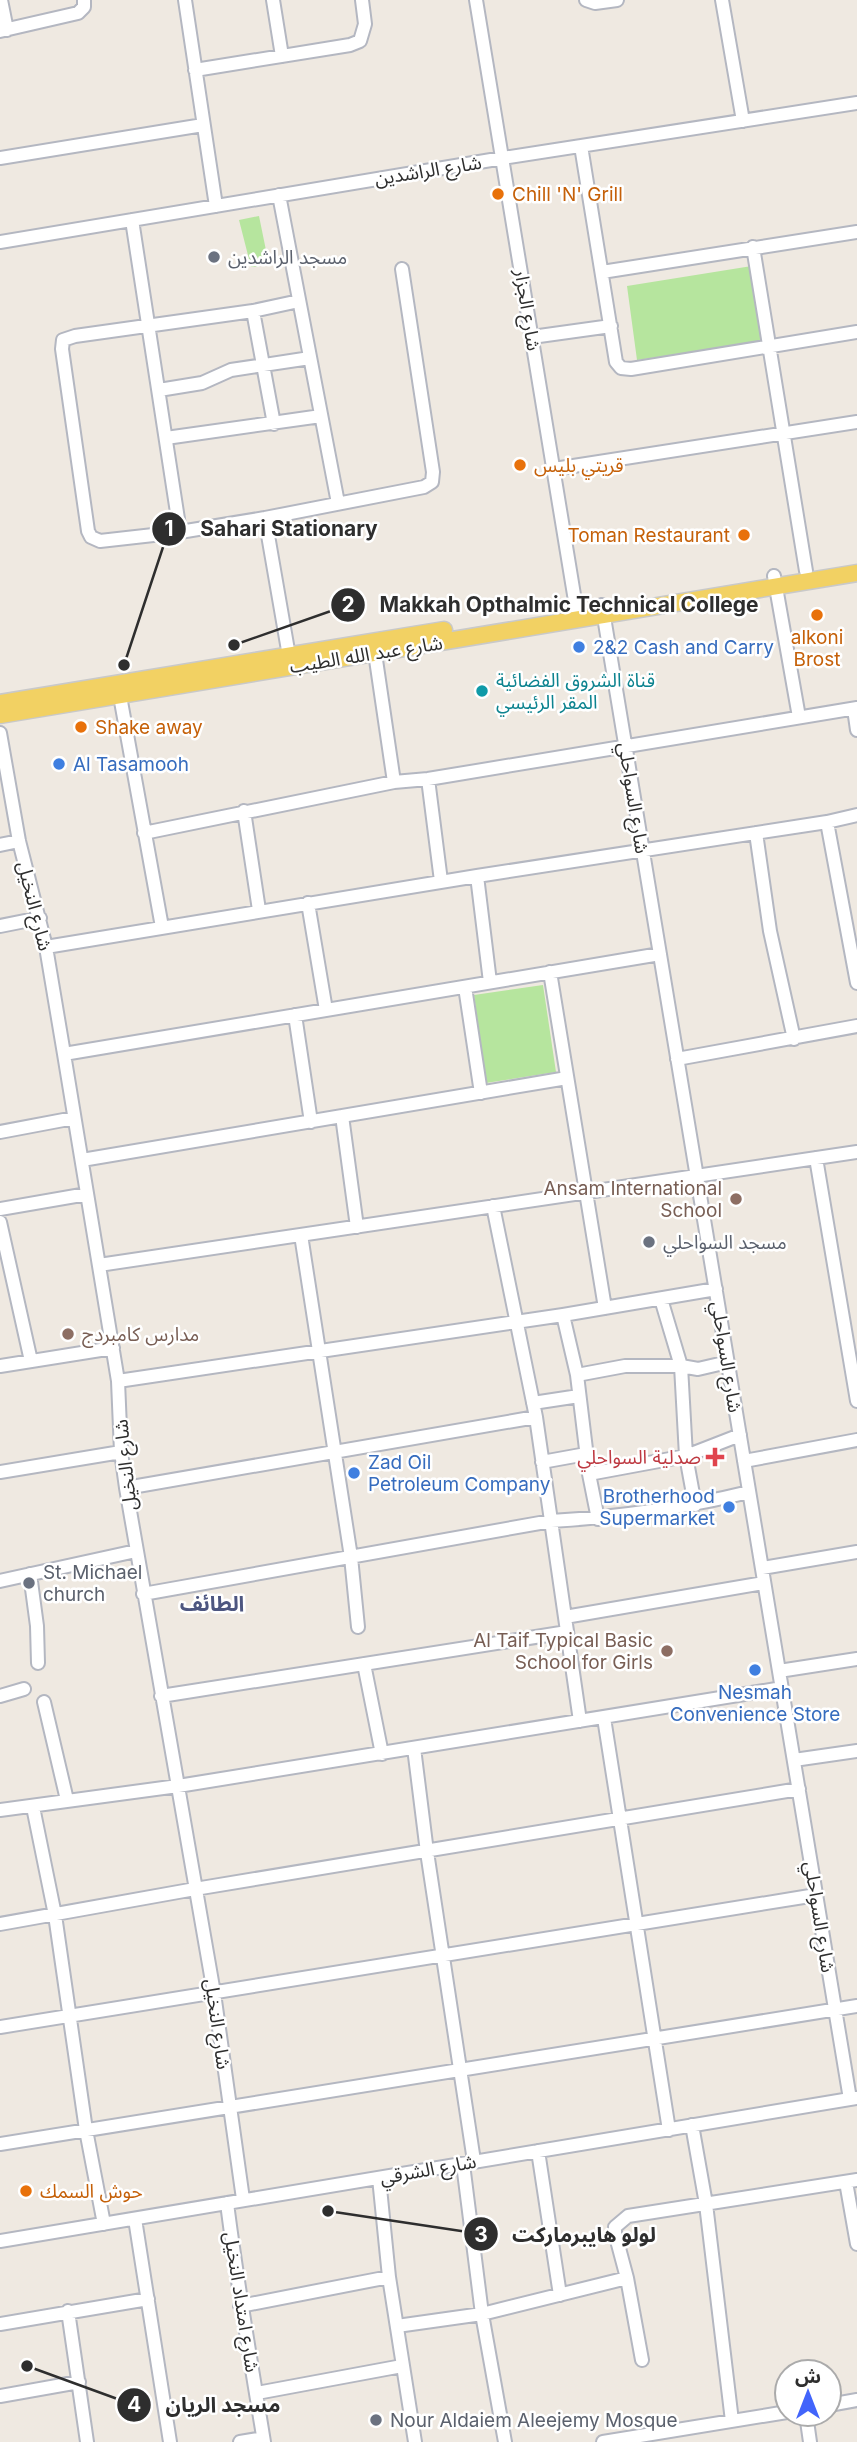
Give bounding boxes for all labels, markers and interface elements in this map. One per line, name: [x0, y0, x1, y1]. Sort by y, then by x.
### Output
street label: شارع الراشدين: [373, 151, 484, 192]
place label: Chill 'N' Grill: [512, 183, 623, 206]
marker: Chill 'N' Grill: [490, 186, 506, 202]
place label: مسجد الراشدين: [228, 246, 347, 269]
marker: مسجد الراشدين: [206, 249, 222, 265]
street label: شارع الجزار: [508, 267, 545, 353]
place label: قريتي بليس: [534, 454, 624, 480]
marker: قريتي بليس: [512, 457, 528, 473]
callout: Sahari Stationary: [151, 508, 392, 550]
text: 1: [164, 516, 174, 541]
text: Sahari Stationary: [200, 516, 378, 541]
place label: Toman Restaurant: [567, 524, 730, 547]
marker: Toman Restaurant: [736, 527, 752, 543]
callout: Makkah Opthalmic Technical College: [330, 584, 772, 626]
text: 2: [341, 592, 355, 617]
text: Makkah Opthalmic Technical College: [379, 592, 759, 617]
marker: alkoni Brost: [809, 607, 825, 623]
place label: alkoni Brost: [791, 626, 843, 671]
street label: شارع عبد الله الطيب: [288, 631, 444, 680]
place label: 2&2 Cash and Carry: [593, 636, 774, 659]
marker: 2&2 Cash and Carry: [571, 639, 587, 655]
place label: قناة الشروق الفضائية المقر الرئيسي: [496, 669, 655, 717]
marker: قناة الشروق الفضائية المقر الرئيسي: [474, 683, 490, 699]
place label: Shake away: [95, 716, 203, 739]
marker: Shake away: [73, 719, 89, 735]
street label: شارع السواحلي: [610, 741, 654, 856]
place label: Al Tasamooh: [73, 753, 189, 776]
marker: Al Tasamooh: [51, 756, 67, 772]
street label: شارع النخيل: [10, 859, 57, 954]
place label: Ansam International School: [543, 1177, 722, 1222]
marker: Ansam International School: [728, 1191, 744, 1207]
place label: مسجد السواحلي: [663, 1231, 787, 1257]
marker: مسجد السواحلي: [641, 1234, 657, 1250]
street label: شارع السواحلي: [703, 1300, 747, 1415]
place label: مدارس كامبردج: [82, 1323, 199, 1348]
marker: مدارس كامبردج: [60, 1326, 76, 1342]
street label: شارع النخيل: [109, 1418, 144, 1512]
place label: صدلية السواحلي: [577, 1446, 701, 1472]
marker: صدلية السواحلي: [707, 1449, 723, 1465]
place label: Zad Oil Petroleum Company: [368, 1451, 551, 1496]
marker: Zad Oil Petroleum Company: [346, 1465, 362, 1481]
place label: Brotherhood Supermarket: [599, 1485, 715, 1530]
marker: Brotherhood Supermarket: [721, 1499, 737, 1515]
place label: St. Michael church: [43, 1561, 142, 1606]
marker: St. Michael church: [21, 1575, 37, 1591]
district label: الطائف: [180, 1591, 244, 1616]
place label: Al Taif Typical Basic School for Girls: [473, 1629, 653, 1674]
marker: Al Taif Typical Basic School for Girls: [659, 1643, 675, 1659]
marker: Nesmah Convenience Store: [747, 1662, 763, 1678]
place label: Nesmah Convenience Store: [670, 1681, 840, 1726]
street label: شارع السواحلي: [796, 1860, 840, 1975]
street label: شارع النخيل: [198, 1977, 235, 2071]
street label: شارع الشرقي: [378, 2150, 479, 2193]
place label: حوش السمك: [40, 2180, 143, 2203]
marker: حوش السمك: [18, 2183, 34, 2199]
callout: لولو هايبرماركت: [463, 2213, 670, 2255]
text: 3: [474, 2222, 488, 2247]
text: لولو هايبرماركت: [512, 2222, 656, 2247]
street label: شارع امتداد النخيل: [217, 2230, 264, 2374]
north arrow: [773, 2358, 843, 2428]
text: ش: [795, 2365, 821, 2388]
callout: مسجد الريان: [117, 2384, 295, 2426]
text: 4: [127, 2392, 141, 2417]
text: مسجد الريان: [166, 2392, 280, 2417]
place label: Nour Aldaiem Aleejemy Mosque: [390, 2409, 678, 2432]
marker: Nour Aldaiem Aleejemy Mosque: [368, 2412, 384, 2428]

